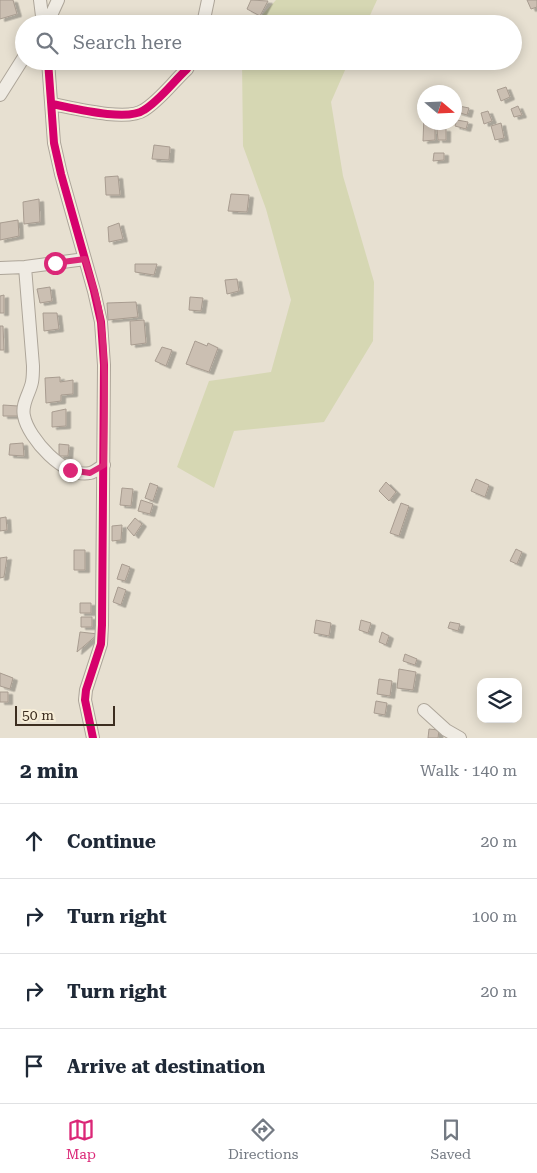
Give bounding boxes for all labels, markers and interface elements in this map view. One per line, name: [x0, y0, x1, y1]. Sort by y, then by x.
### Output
search box: [15, 15, 522, 70]
icon: search: [33, 29, 61, 57]
text: Search here: [73, 31, 182, 54]
north arrow: [417, 85, 462, 130]
route start: [44, 252, 67, 275]
route end: [59, 459, 82, 482]
map controls: [477, 678, 522, 723]
button: layers: [477, 678, 522, 723]
scale bar: [15, 703, 115, 726]
text: 50 m: [22, 707, 54, 723]
text: 2 min: [20, 759, 78, 783]
text: Walk · 140 m: [420, 761, 517, 780]
icon: ahead: [20, 827, 48, 855]
text: Continue: [67, 830, 156, 853]
text: 20 m: [480, 832, 517, 851]
icon: right: [20, 902, 48, 930]
text: Turn right: [67, 905, 167, 928]
text: 100 m: [471, 907, 517, 926]
icon: right: [20, 977, 48, 1005]
text: Turn right: [67, 980, 167, 1003]
text: 20 m: [480, 982, 517, 1001]
icon: arrive: [20, 1052, 48, 1080]
text: Arrive at destination: [67, 1055, 265, 1078]
tab: Map: [66, 1116, 96, 1162]
tab: Directions: [228, 1116, 298, 1162]
tab: Saved: [430, 1116, 471, 1162]

